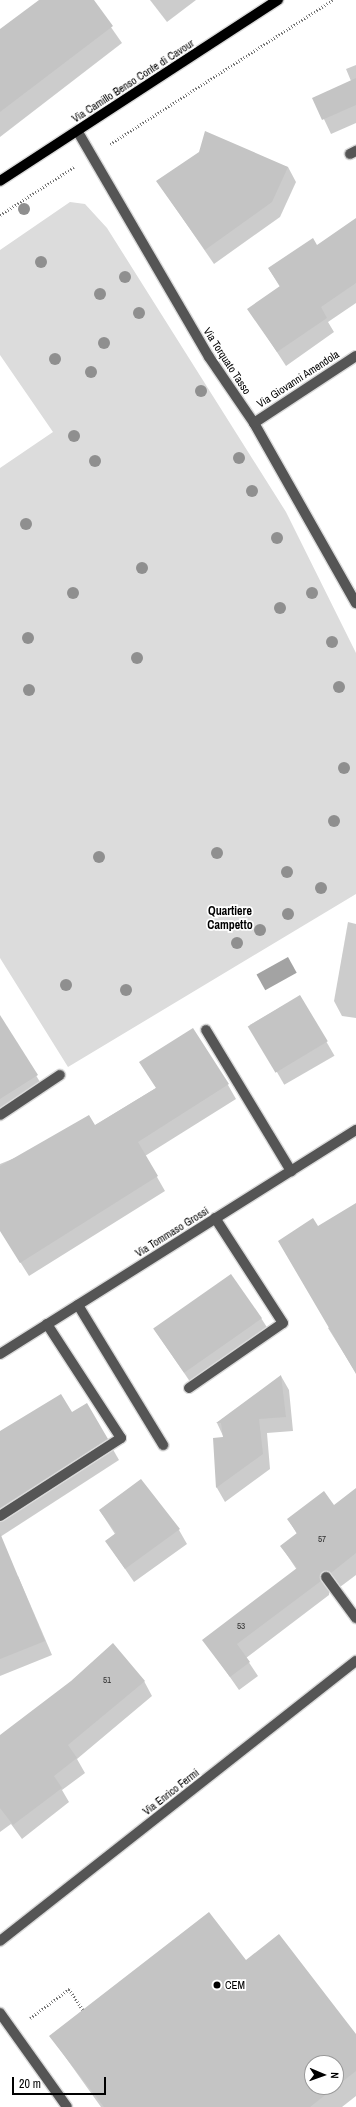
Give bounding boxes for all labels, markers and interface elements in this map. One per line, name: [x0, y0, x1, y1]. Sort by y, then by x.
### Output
street label: Via Camillo Benso Conte di Cavour: [70, 37, 196, 125]
street label: Via Torquato Tasso: [200, 325, 254, 397]
street label: Via Giovanni Amendola: [254, 347, 342, 411]
district label: Quartiere Campetto: [207, 905, 253, 933]
street label: Via Tommaso Grossi: [133, 1204, 211, 1260]
house number: 57: [318, 1534, 326, 1544]
house number: 53: [237, 1621, 245, 1631]
house number: 51: [103, 1675, 111, 1685]
street label: Via Enrico Fermi: [140, 1766, 202, 1818]
place label: CEM: [225, 1978, 245, 1992]
marker: CEM: [212, 1980, 222, 1990]
north arrow: [304, 2055, 344, 2095]
scale bar: [14, 2069, 108, 2095]
text: N: [328, 2072, 342, 2079]
text: 20 m: [19, 2076, 41, 2092]

